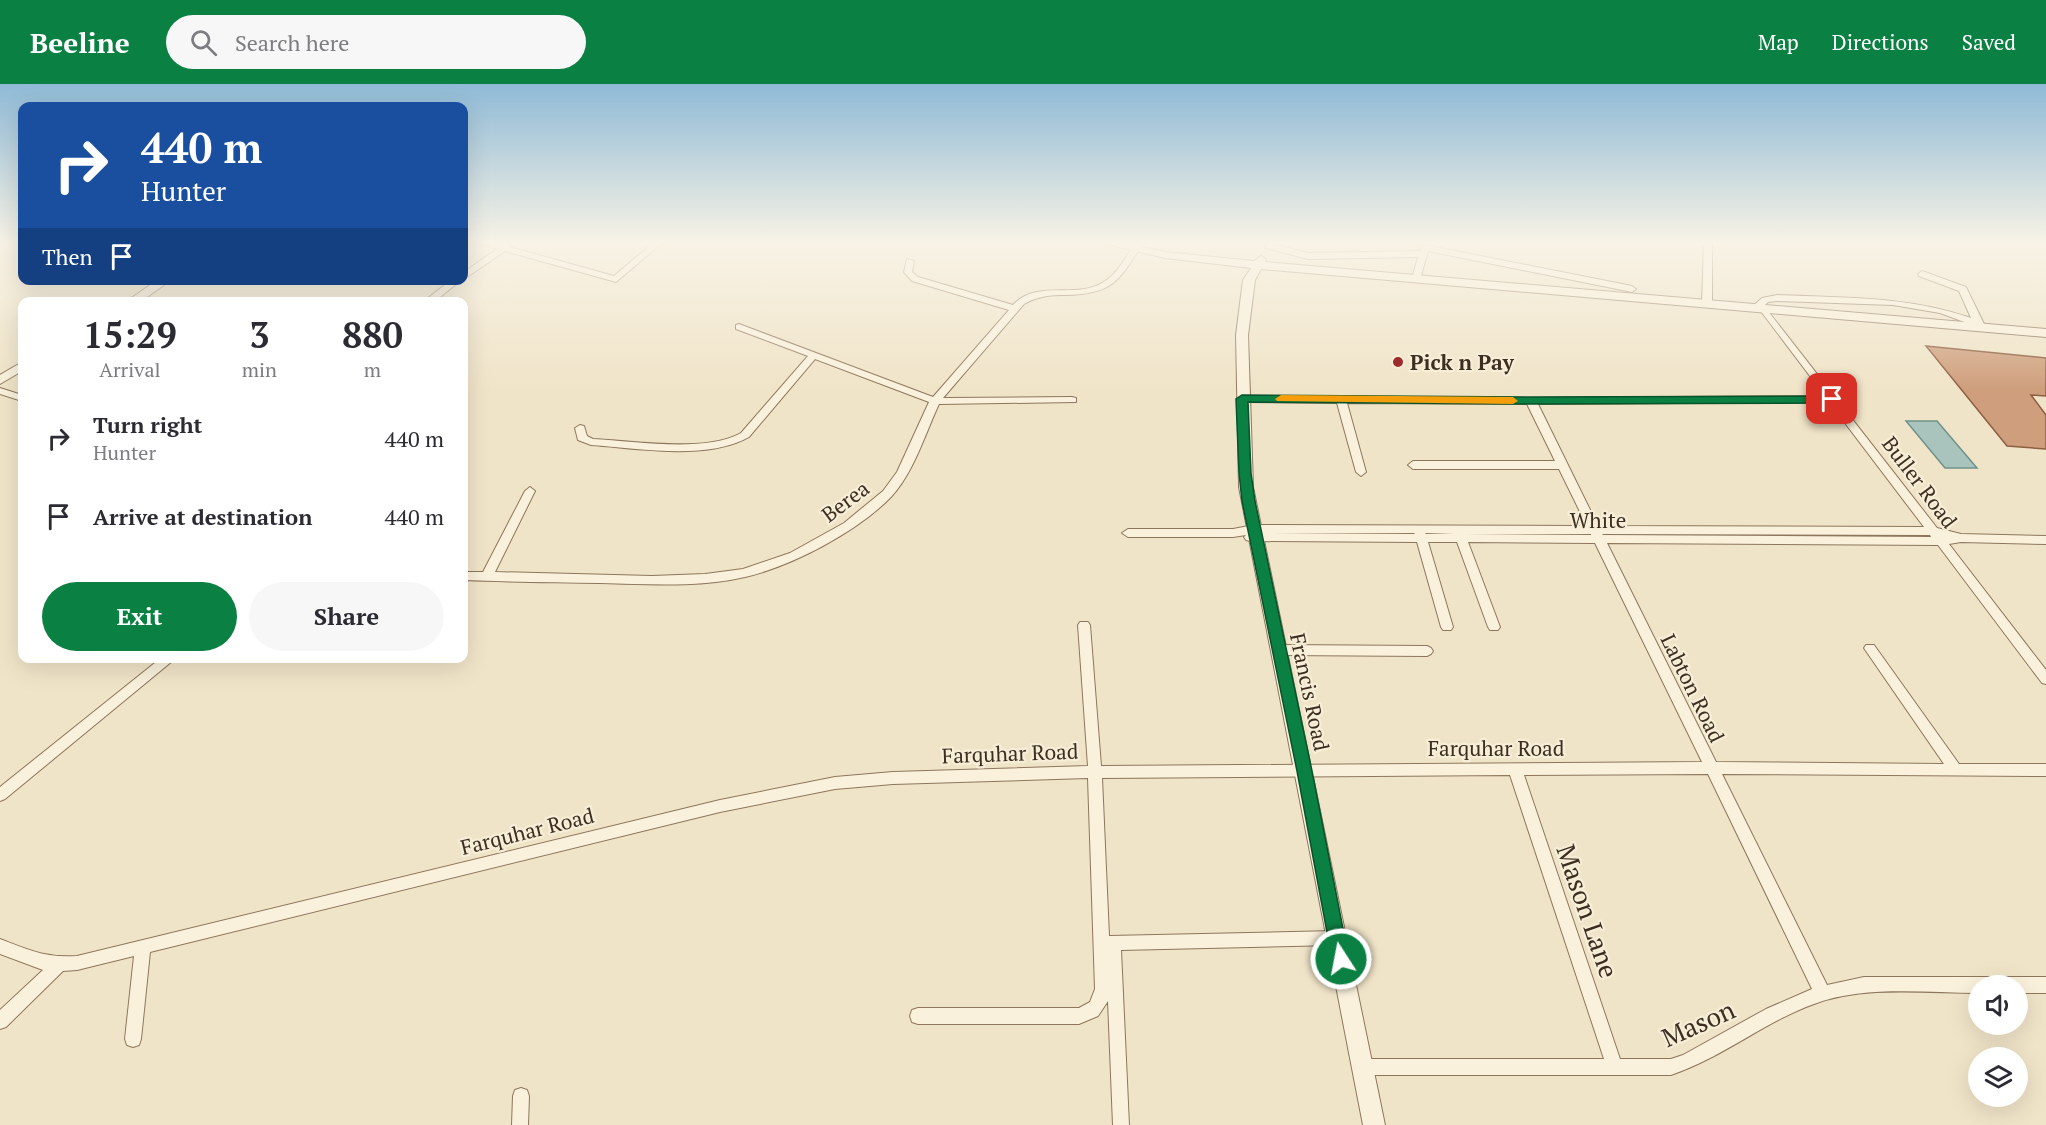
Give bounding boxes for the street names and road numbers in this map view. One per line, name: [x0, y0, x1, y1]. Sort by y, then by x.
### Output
street label: Buller Road: [1876, 430, 1964, 534]
street label: Berea: [816, 474, 875, 528]
street label: White: [1570, 506, 1626, 534]
street label: Labton Road: [1655, 629, 1731, 747]
street label: Francis Road: [1284, 631, 1336, 754]
street label: Farquhar Road: [1428, 734, 1565, 762]
street label: Farquhar Road: [941, 737, 1079, 769]
street label: Farquhar Road: [457, 801, 597, 861]
street label: Mason Lane: [1549, 840, 1627, 982]
street label: Mason: [1656, 992, 1740, 1054]

